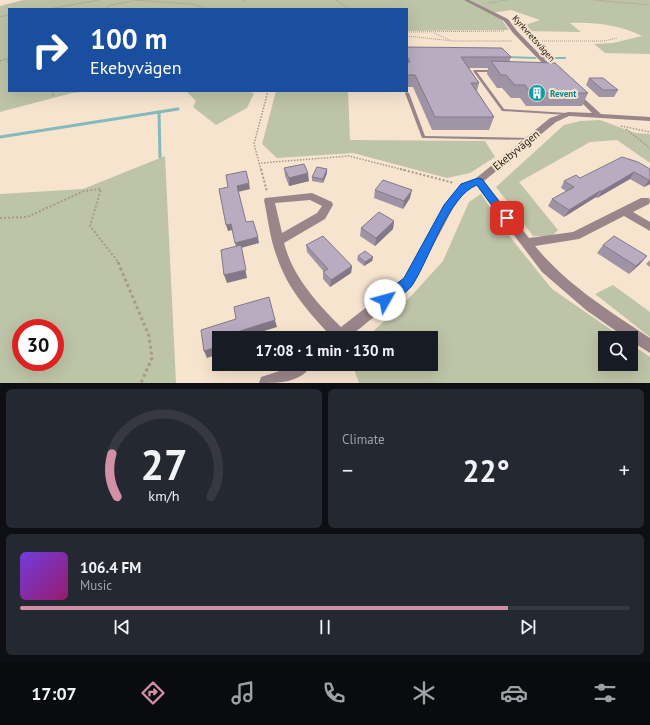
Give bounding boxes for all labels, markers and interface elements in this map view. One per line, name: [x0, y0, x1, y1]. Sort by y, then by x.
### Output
street label: Kyrkvretsvägen: [510, 13, 558, 63]
text: 100 m: [90, 20, 167, 57]
icon: right: [24, 24, 76, 76]
text: Ekebyvägen: [90, 56, 181, 79]
building icon: Revent: [527, 83, 547, 103]
place label: Revent: [550, 88, 577, 99]
street label: Ekebyvägen: [490, 127, 542, 173]
pin: [490, 201, 524, 235]
icon: arrive: [496, 207, 518, 229]
position arrow: [364, 279, 406, 321]
speed limit sign: 30: [12, 319, 64, 371]
map controls: [598, 331, 638, 371]
button: search: [598, 331, 638, 371]
text: 17:08 · 1 min · 130 m: [256, 341, 394, 360]
text: Climate: [342, 431, 385, 448]
text: 27: [140, 437, 188, 490]
text: 22°: [462, 451, 510, 490]
text: −: [342, 456, 353, 484]
text: +: [619, 456, 630, 484]
text: km/h: [148, 485, 180, 504]
text: 106.4 FM: [80, 558, 141, 577]
text: Music: [80, 577, 112, 594]
icon: previous: [111, 616, 133, 638]
icon: pause: [314, 616, 336, 638]
icon: next: [517, 616, 539, 638]
icon: directions: [139, 679, 167, 707]
icon: music: [229, 679, 257, 707]
icon: phone: [320, 679, 348, 707]
icon: climate: [410, 679, 438, 707]
icon: car: [500, 679, 528, 707]
icon: filters: [591, 679, 619, 707]
text: 17:07: [31, 682, 77, 705]

